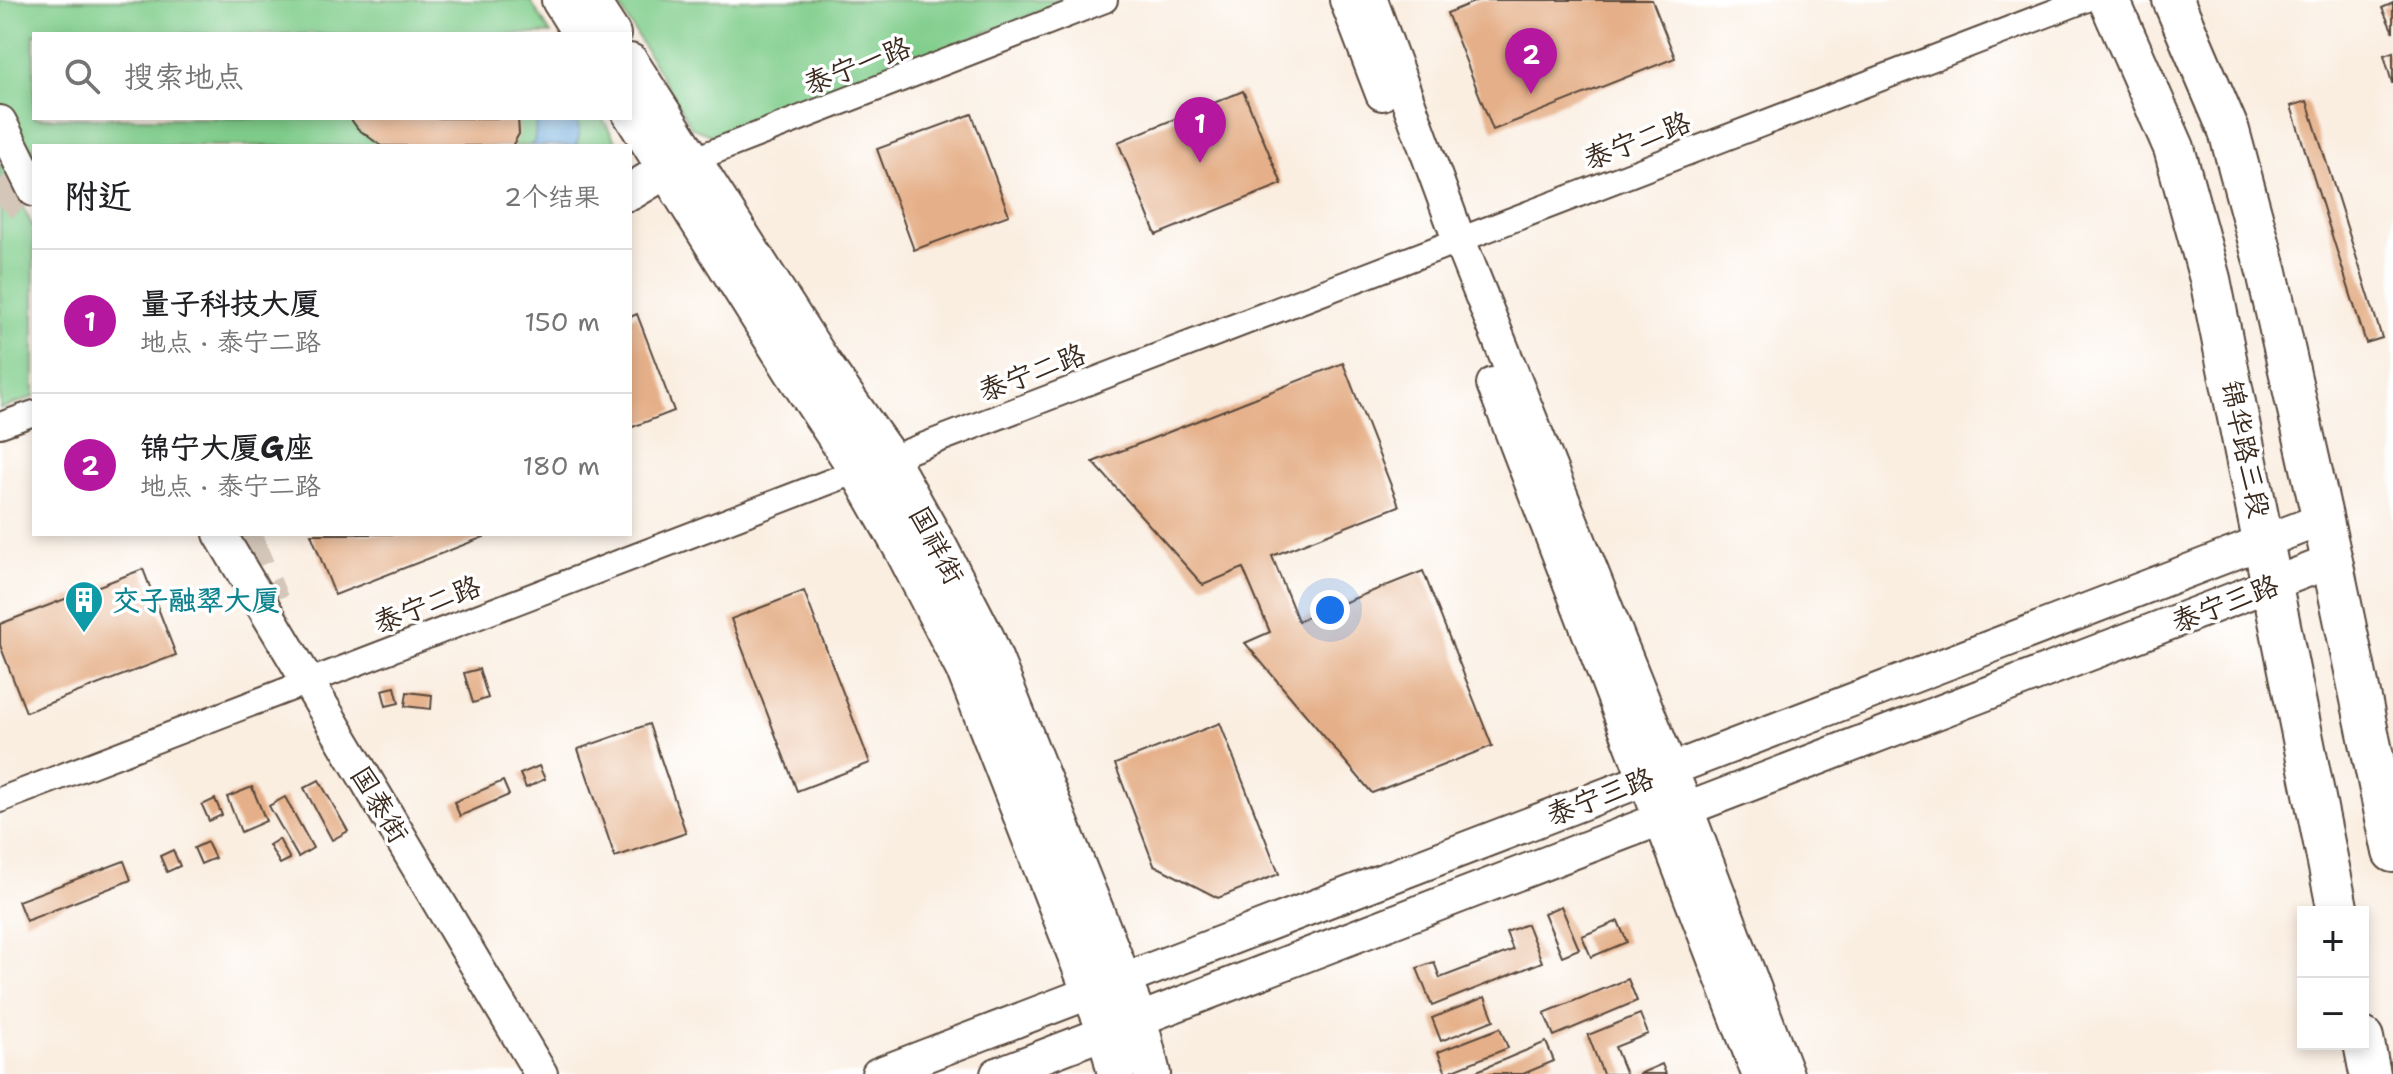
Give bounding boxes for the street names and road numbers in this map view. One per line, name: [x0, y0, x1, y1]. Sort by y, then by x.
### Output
street label: 泰宁一路: [798, 27, 916, 103]
street label: 泰宁二路: [1578, 102, 1696, 178]
street label: 泰宁二路: [973, 334, 1091, 410]
street label: 锦华路三段: [2213, 377, 2279, 521]
street label: 国祥街: [901, 499, 973, 591]
street label: 泰宁三路: [2166, 565, 2284, 641]
street label: 泰宁二路: [368, 566, 486, 642]
street label: 国泰街: [342, 758, 418, 850]
street label: 泰宁三路: [1541, 758, 1659, 834]

